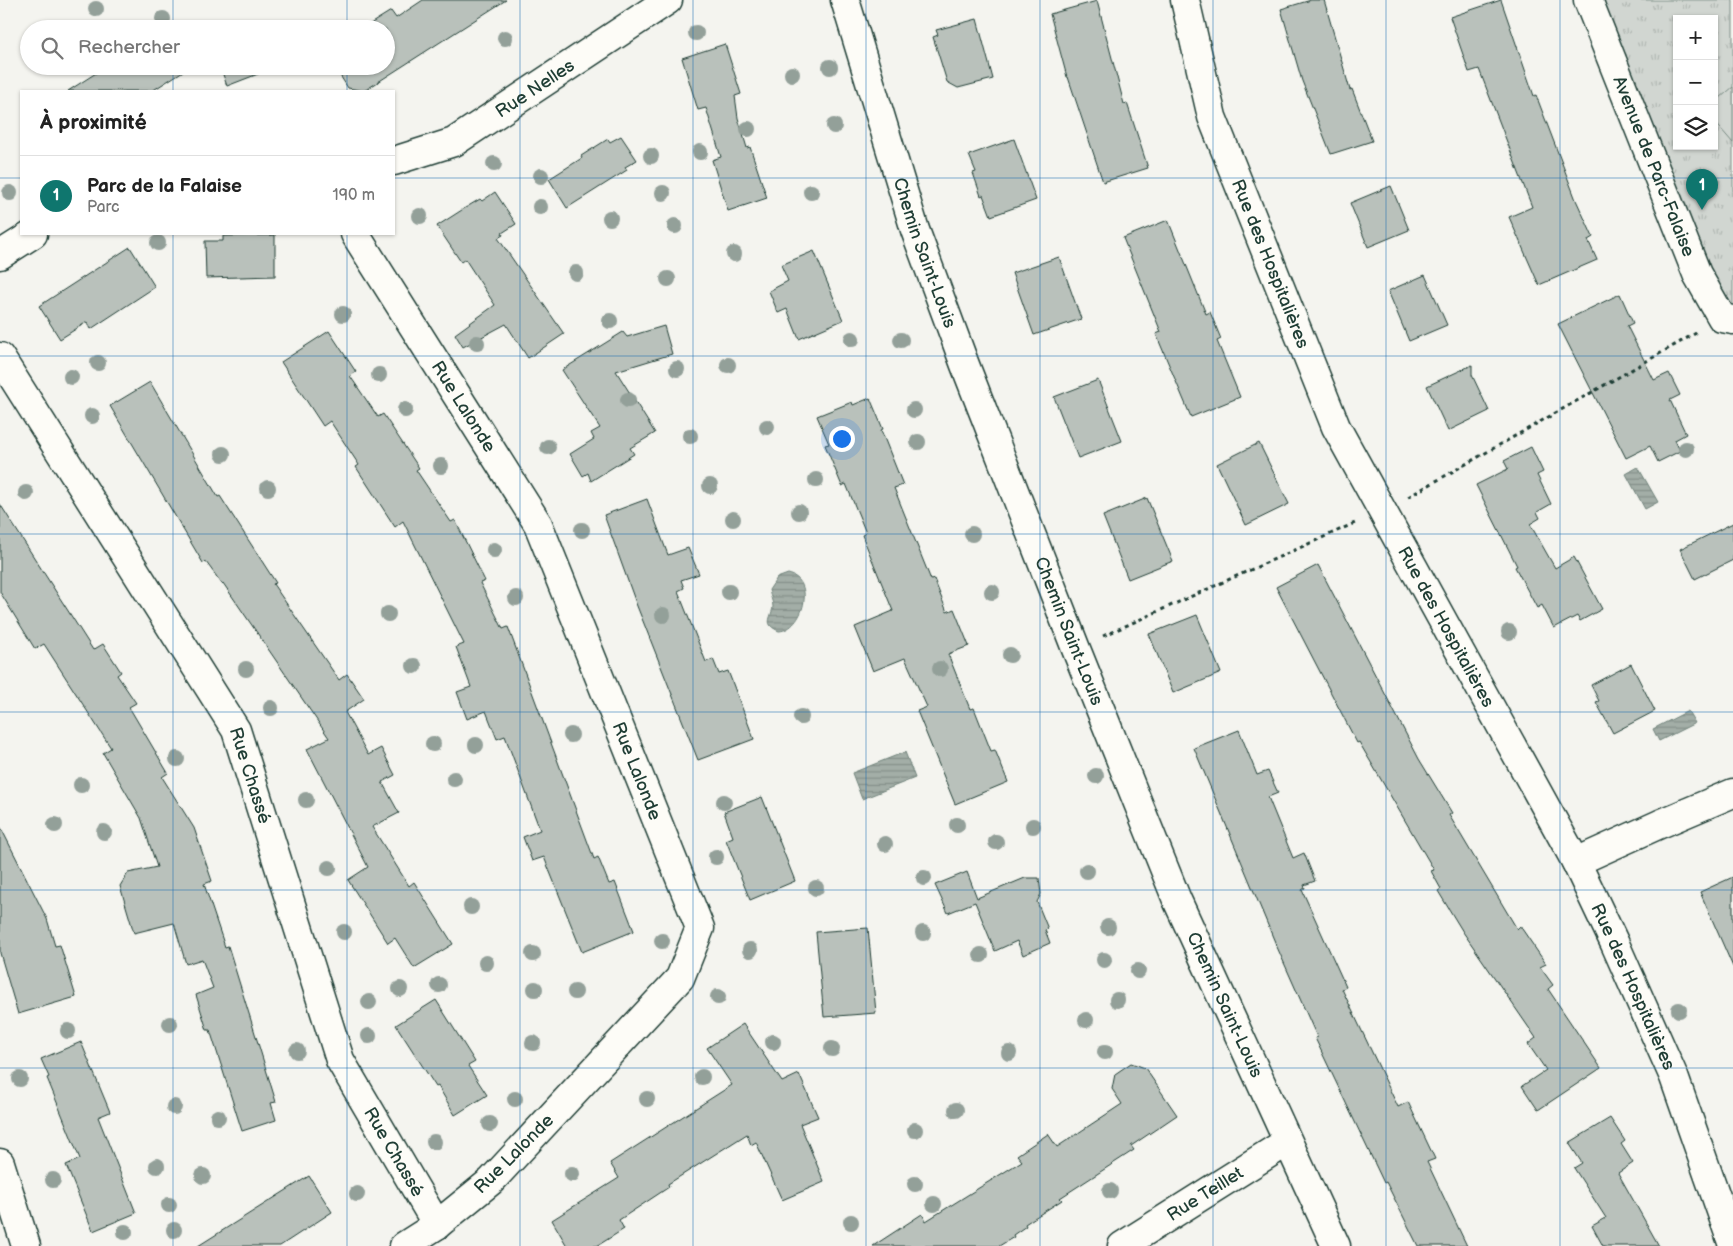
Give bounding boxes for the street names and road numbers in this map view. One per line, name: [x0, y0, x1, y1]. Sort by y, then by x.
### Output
street label: Rue Nelles: [492, 55, 578, 122]
street label: Avenue de Parc-Falaise: [1609, 73, 1700, 260]
street label: Chemin Saint-Louis: [889, 175, 961, 331]
street label: Rue des Hospitalières: [1227, 176, 1314, 351]
street label: Rue Lalonde: [427, 357, 501, 456]
street label: Rue des Hospitalières: [1393, 543, 1499, 711]
street label: Chemin Saint-Louis: [1030, 554, 1108, 708]
street label: Rue Lalonde: [608, 719, 666, 823]
street label: Rue Chassé: [225, 725, 275, 826]
street label: Rue des Hospitalières: [1587, 900, 1680, 1073]
street label: Chemin Saint-Louis: [1183, 929, 1268, 1081]
street label: Rue Chassé: [360, 1103, 429, 1200]
street label: Rue Lalonde: [470, 1110, 558, 1198]
street label: Rue Teillet: [1163, 1162, 1247, 1226]

